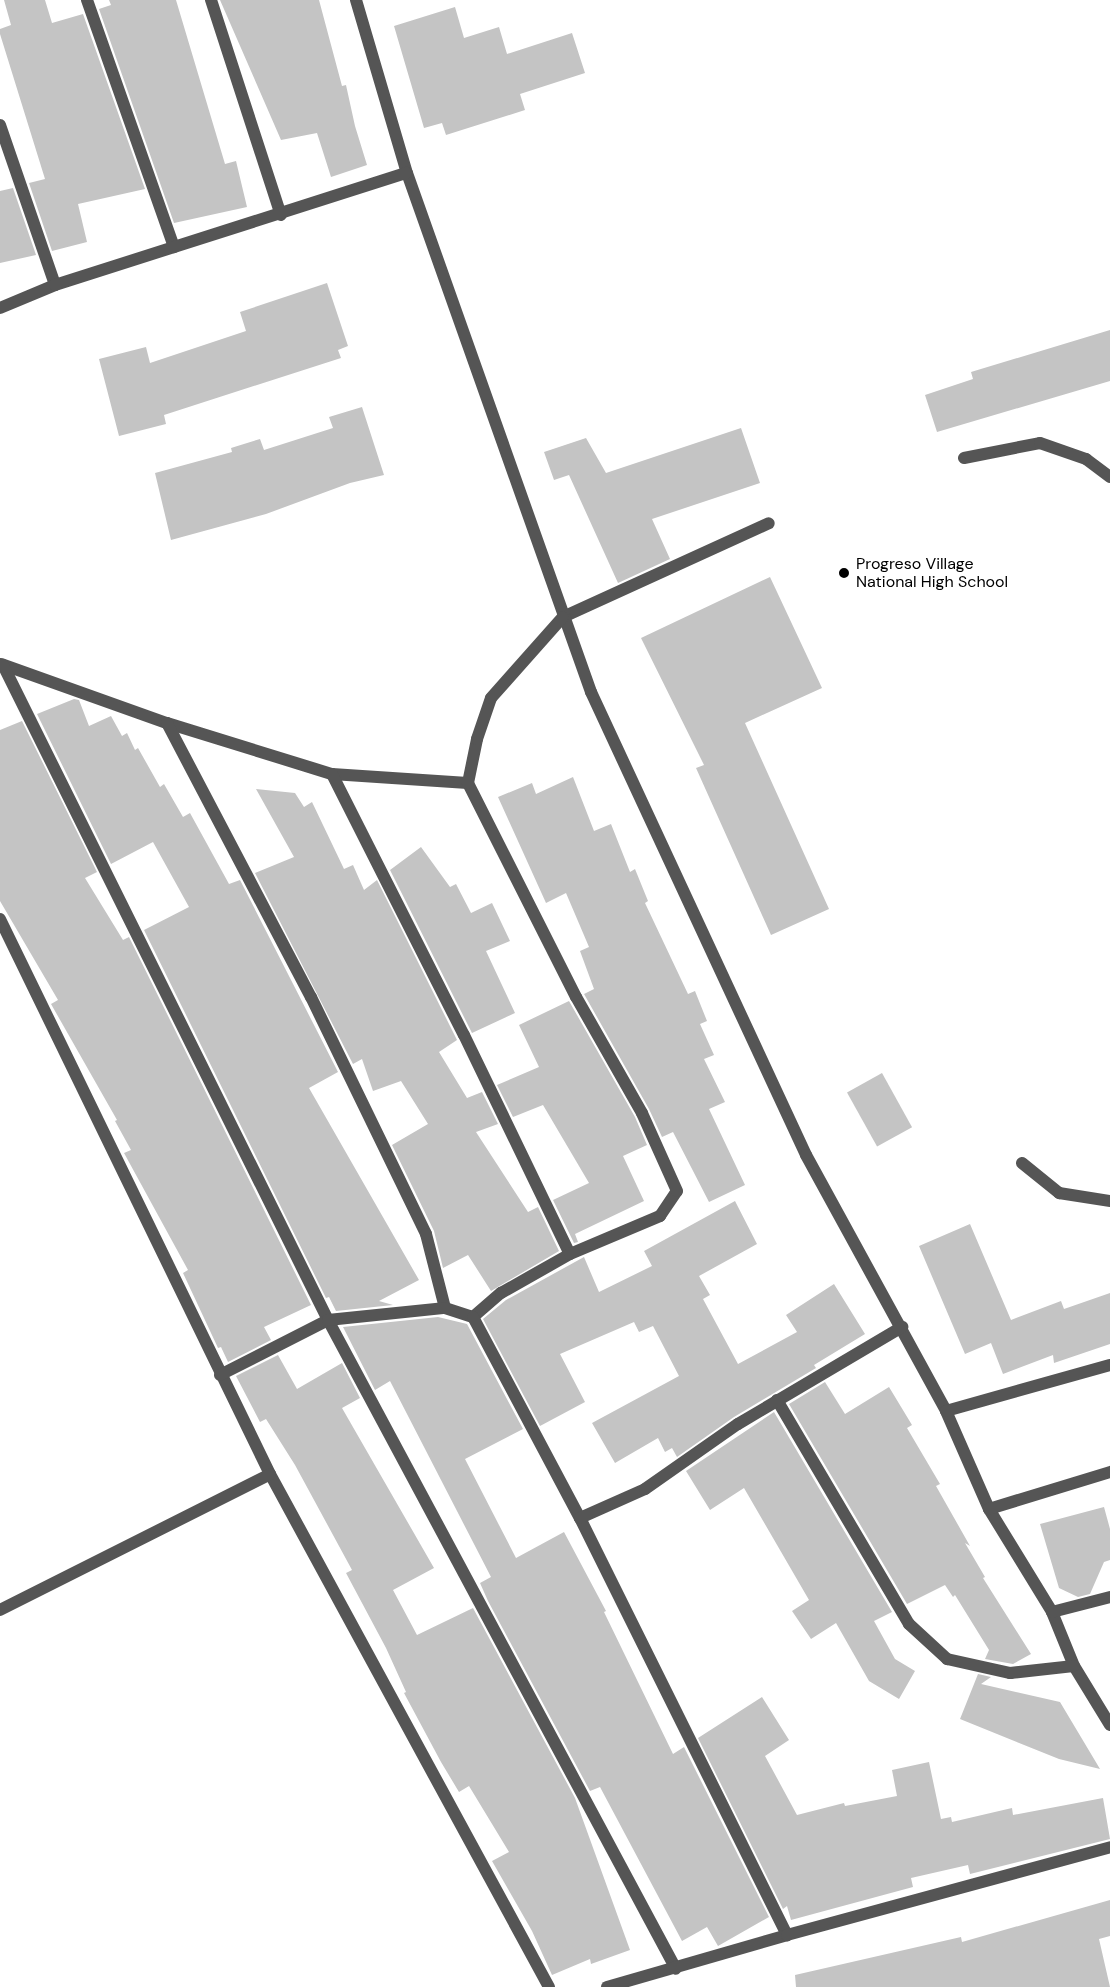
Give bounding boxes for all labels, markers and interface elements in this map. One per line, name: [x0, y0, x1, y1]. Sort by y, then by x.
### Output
place label: Progreso Village National High School: [856, 554, 1008, 592]
marker: Progreso Village National High School: [837, 566, 851, 580]

